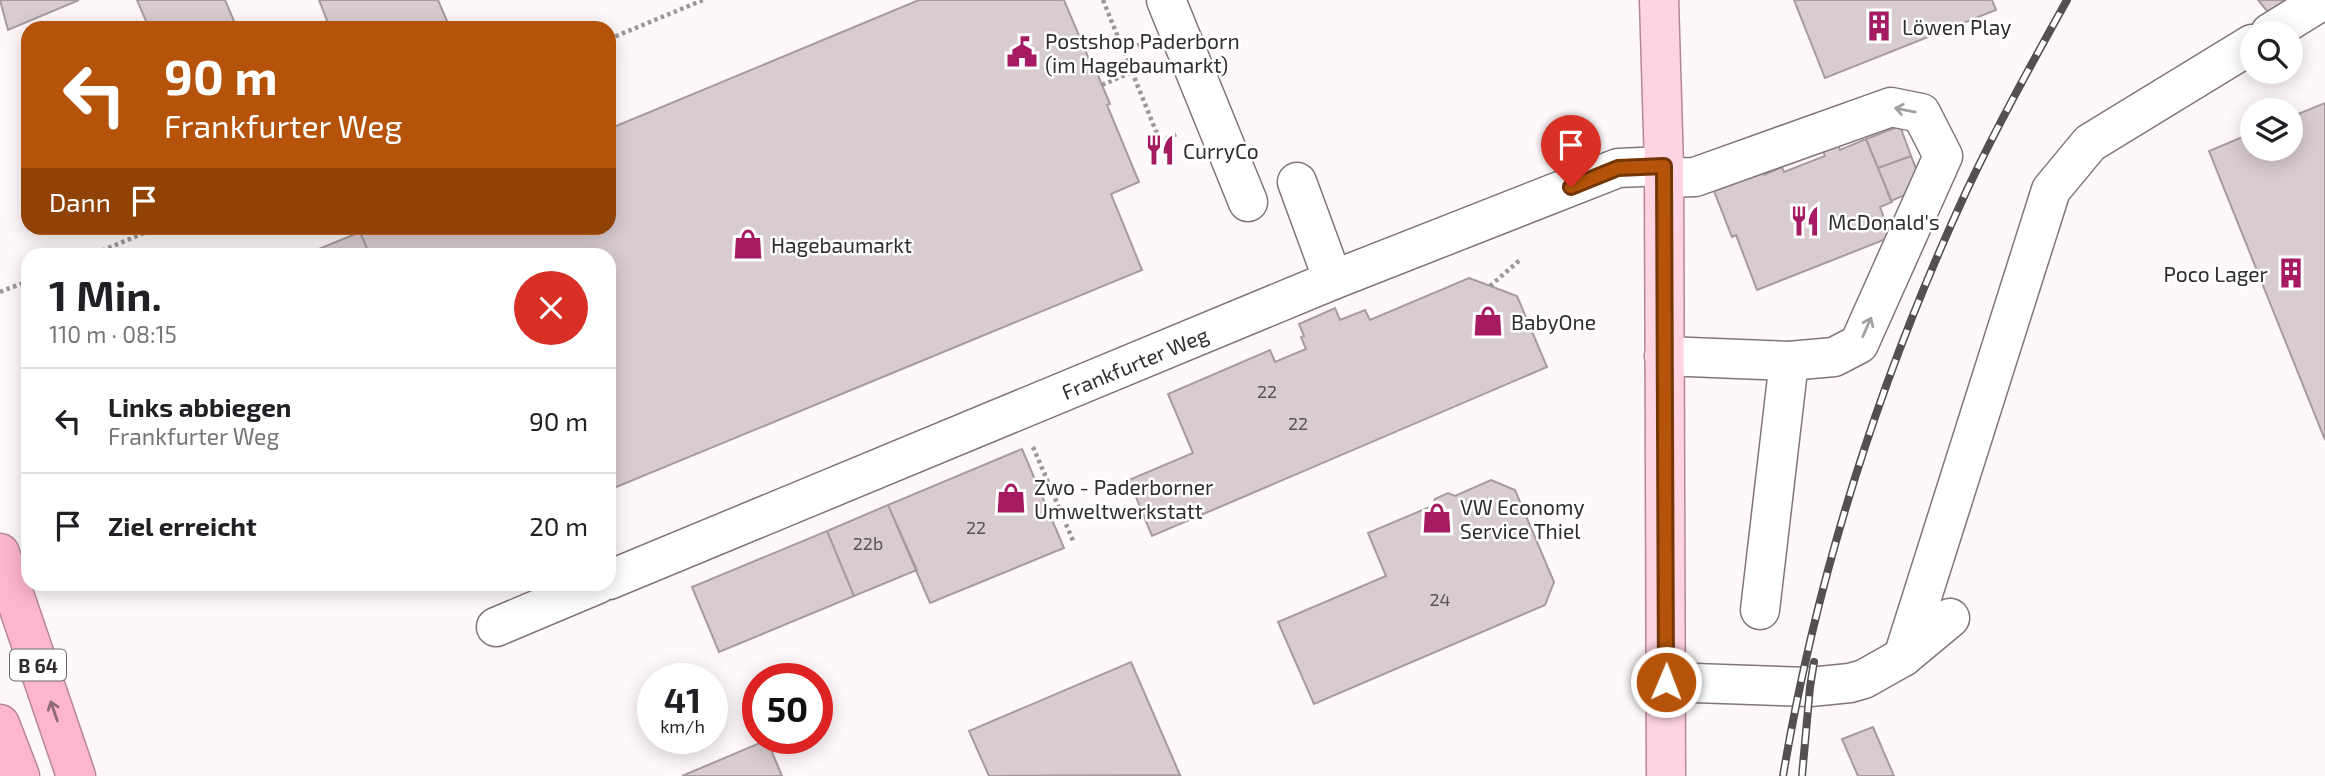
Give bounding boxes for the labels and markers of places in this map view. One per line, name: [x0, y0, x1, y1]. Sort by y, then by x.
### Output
building icon: Löwen Play: [1862, 9, 1896, 43]
place label: Löwen Play: [1902, 14, 2011, 39]
place label: Postshop Paderborn (im Hagebaumarkt): [1045, 28, 1240, 77]
public building icon: Postshop Paderborn (im Hagebaumarkt): [1005, 35, 1039, 69]
pin: [1541, 115, 1601, 187]
restaurant icon: CurryCo: [1143, 133, 1177, 167]
place label: CurryCo: [1183, 138, 1259, 163]
restaurant icon: McDonald's: [1788, 204, 1822, 238]
place label: McDonald's: [1828, 209, 1940, 234]
shop icon: Hagebaumarkt: [731, 227, 765, 261]
place label: Hagebaumarkt: [771, 232, 912, 257]
building icon: Poco Lager: [2274, 256, 2308, 290]
place label: Poco Lager: [2163, 261, 2269, 286]
shop icon: BabyOne: [1471, 304, 1505, 338]
place label: BabyOne: [1511, 309, 1596, 334]
place label: Zwo - Paderborner Umweltwerkstatt: [1034, 474, 1214, 523]
shop icon: Zwo - Paderborner Umweltwerkstatt: [994, 481, 1028, 515]
place label: VW Economy Service Thiel: [1460, 494, 1585, 543]
shop icon: VW Economy Service Thiel: [1420, 501, 1454, 535]

